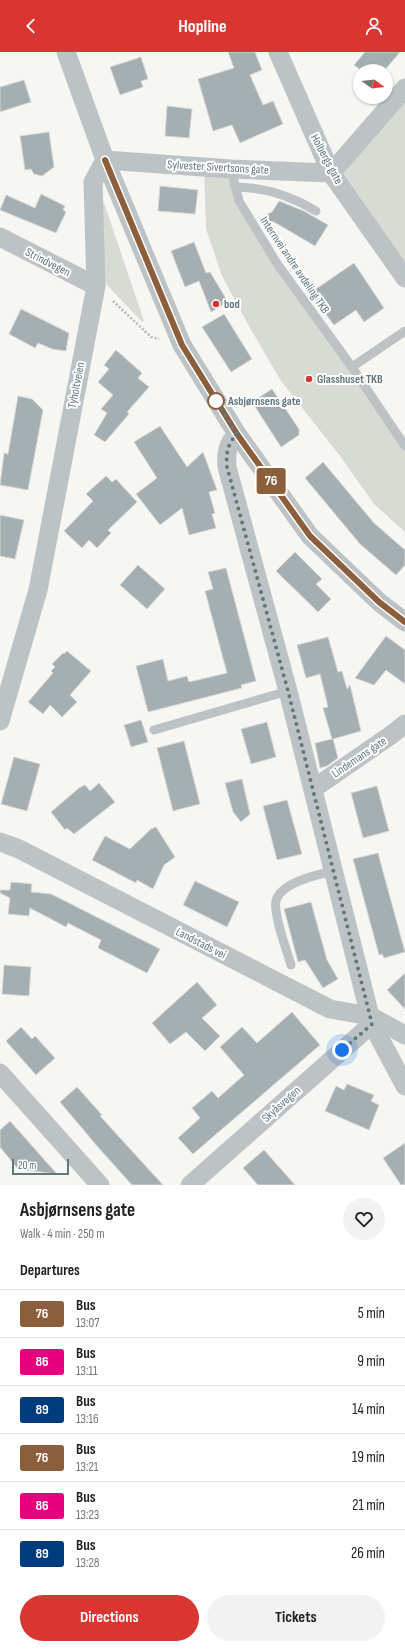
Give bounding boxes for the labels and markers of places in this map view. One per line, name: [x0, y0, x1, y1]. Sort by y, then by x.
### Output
place label: bod: [224, 297, 240, 312]
marker: bod: [211, 299, 221, 309]
place label: Glasshuset TKB: [317, 372, 383, 387]
marker: Glasshuset TKB: [304, 374, 314, 384]
marker: Asbjørnsens gate: [207, 392, 225, 410]
place label: Asbjørnsens gate: [227, 394, 301, 409]

